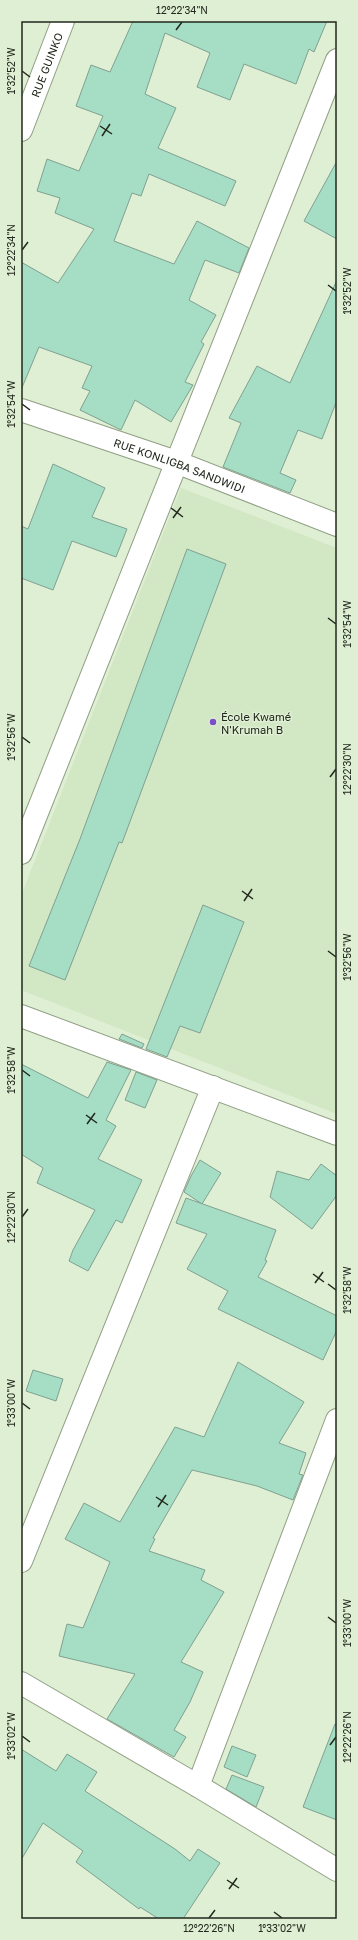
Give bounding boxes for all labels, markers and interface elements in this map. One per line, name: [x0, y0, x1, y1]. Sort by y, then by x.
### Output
text: 12°22'34"N: [156, 4, 208, 16]
street label: RUE GUINKO: [28, 31, 64, 99]
text: 1°32'52"W: [5, 47, 17, 95]
text: 12°22'34"N: [5, 224, 17, 276]
text: 1°32'52"W: [341, 267, 353, 315]
text: 1°32'54"W: [5, 380, 17, 428]
street label: RUE KONLIGBA SANDWIDI: [112, 435, 247, 495]
text: 1°32'54"W: [341, 600, 353, 648]
place label: École Kwamé N'Krumah B: [221, 710, 291, 736]
text: 1°32'56"W: [5, 713, 17, 761]
marker: École Kwamé N'Krumah B: [208, 717, 218, 727]
text: 12°22'30"N: [341, 743, 353, 795]
text: 1°32'56"W: [341, 933, 353, 981]
text: 1°32'58"W: [5, 1046, 17, 1094]
text: 12°22'30"N: [5, 1191, 17, 1243]
text: 1°32'58"W: [341, 1266, 353, 1314]
text: 1°33'00"W: [5, 1379, 17, 1427]
text: 1°33'00"W: [341, 1599, 353, 1647]
text: 12°22'26"N: [341, 1711, 353, 1763]
text: 1°33'02"W: [5, 1712, 17, 1760]
text: 12°22'26"N: [183, 1922, 235, 1934]
text: 1°33'02"W: [258, 1922, 306, 1934]

